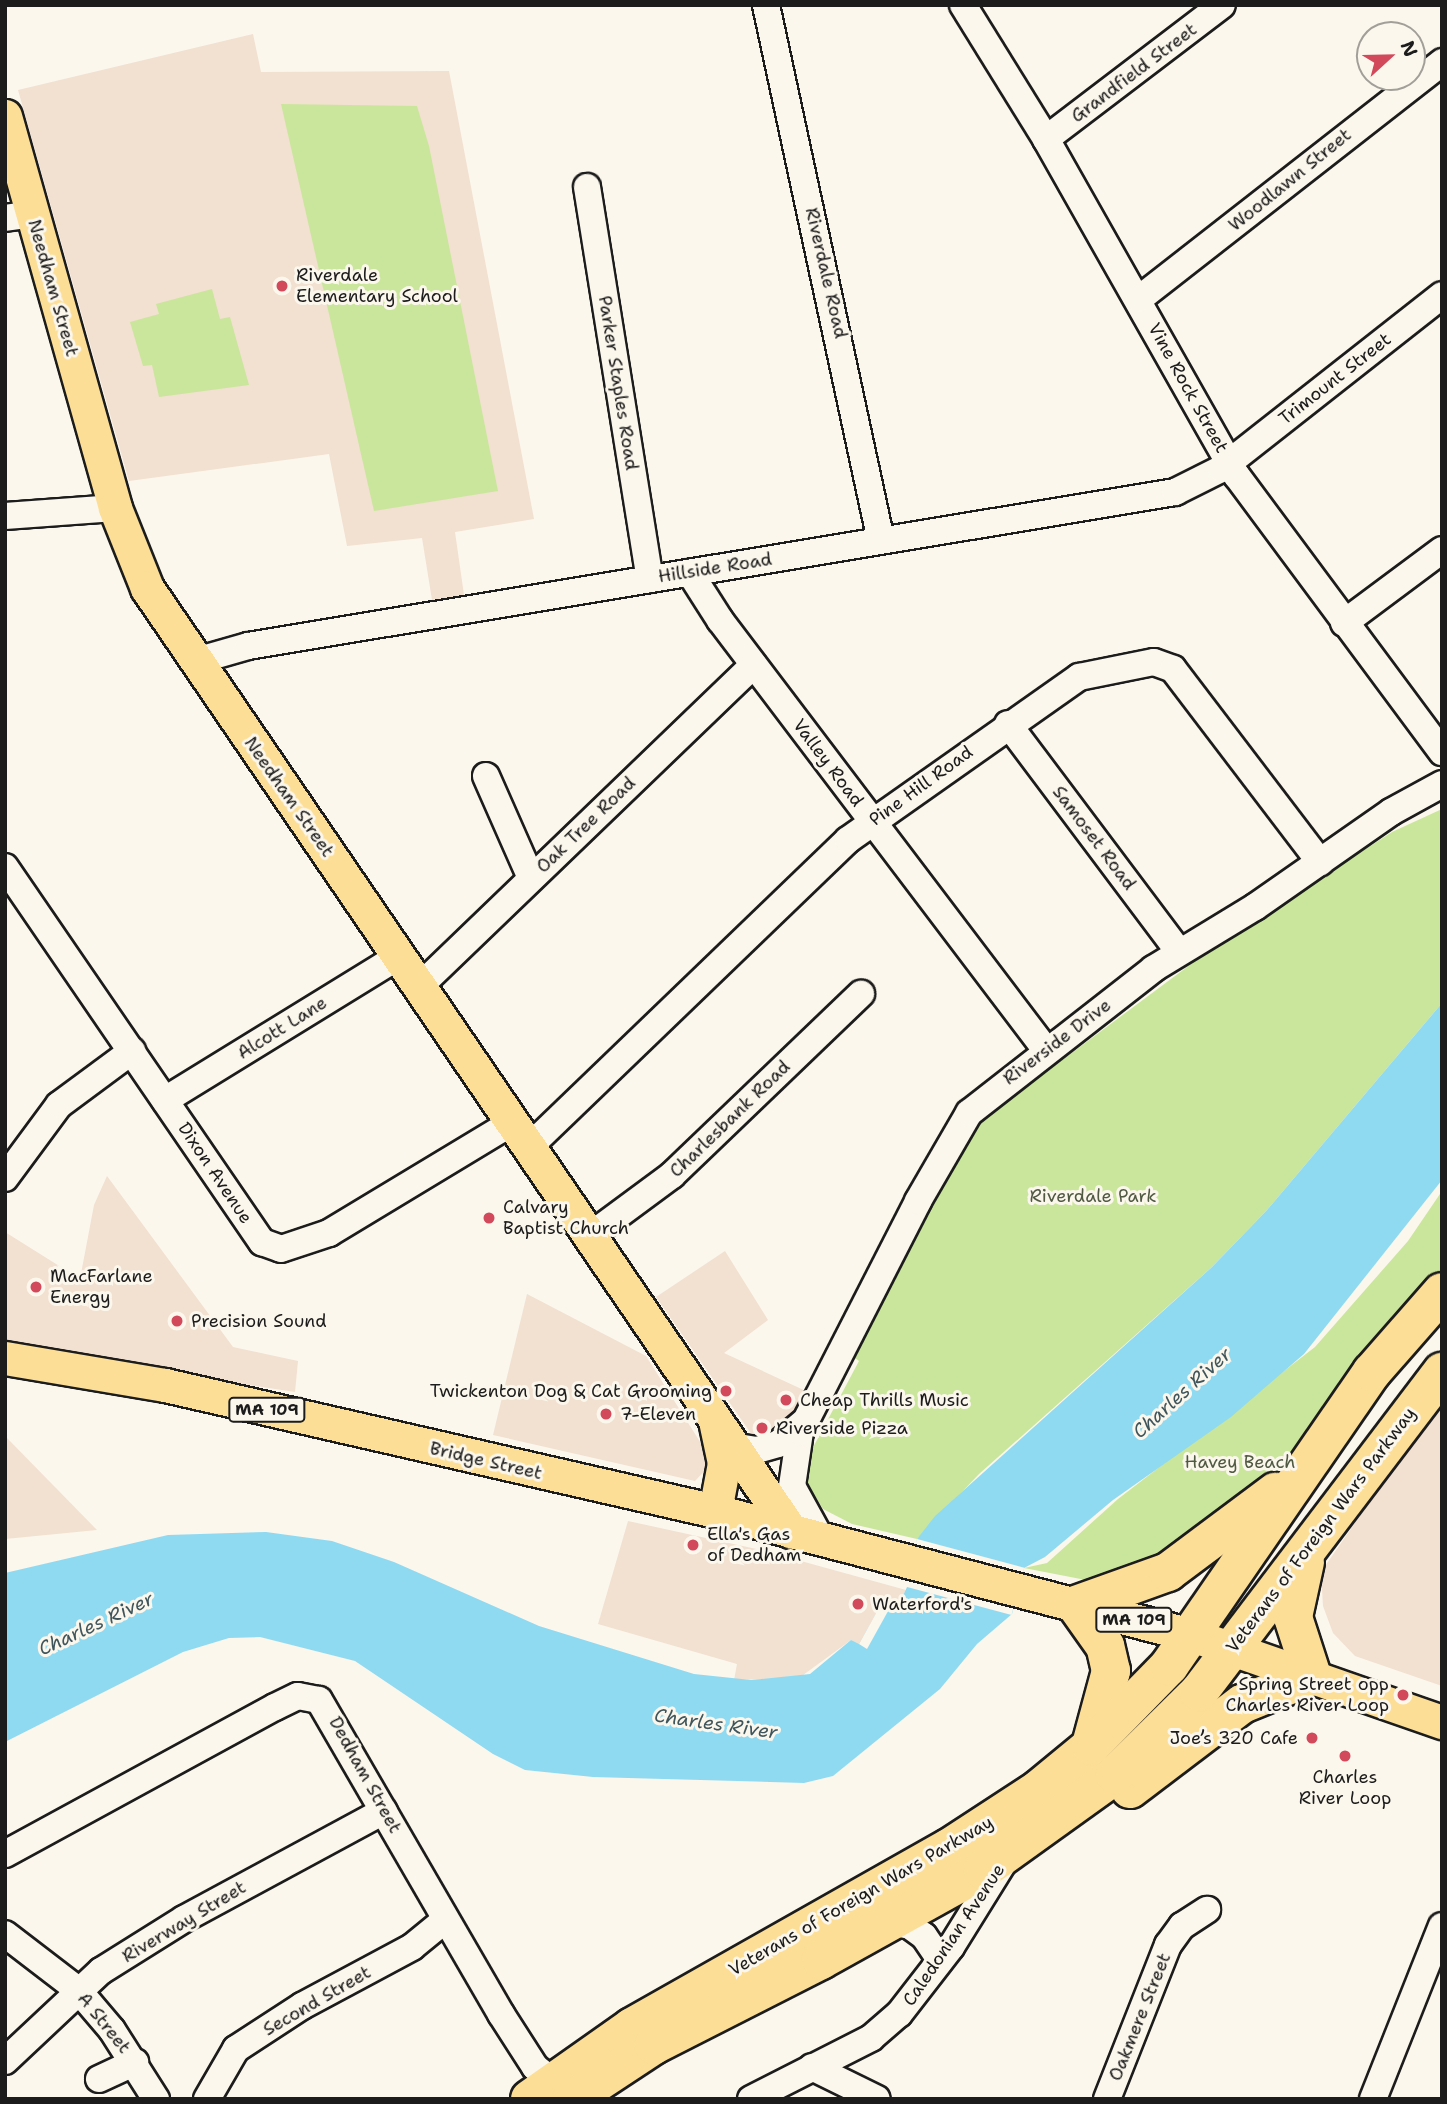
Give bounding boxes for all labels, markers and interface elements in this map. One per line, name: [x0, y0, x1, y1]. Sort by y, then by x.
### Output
street label: Grandfield Street: [1067, 19, 1201, 127]
north arrow: [1356, 21, 1426, 91]
text: N: [1395, 37, 1423, 60]
street label: Woodlawn Street: [1224, 124, 1356, 236]
street label: Riverdale Road: [800, 205, 852, 341]
street label: Needham Street: [23, 217, 83, 359]
place label: Riverdale Elementary School: [296, 265, 458, 308]
marker: Riverdale Elementary School: [274, 278, 290, 294]
street label: Parker Staples Road: [594, 294, 642, 472]
street label: Vine Rock Street: [1143, 319, 1233, 457]
street label: Trimount Street: [1275, 328, 1395, 430]
street label: Hillside Road: [657, 548, 773, 588]
street label: Valley Road: [788, 715, 868, 811]
street label: Needham Street: [240, 733, 338, 861]
street label: Pine Hill Road: [865, 741, 977, 831]
street label: Oak Tree Road: [532, 772, 640, 878]
street label: Samoset Road: [1048, 782, 1140, 894]
street label: Alcott Lane: [233, 992, 331, 1064]
street label: Riverside Drive: [999, 994, 1115, 1090]
street label: Charlesbank Road: [665, 1056, 795, 1182]
street label: Dixon Avenue: [173, 1118, 257, 1228]
park label: Riverdale Park: [1029, 1185, 1157, 1207]
place label: Calvary Baptist Church: [503, 1197, 629, 1240]
marker: Calvary Baptist Church: [481, 1210, 497, 1226]
place label: MacFarlane Energy: [50, 1266, 153, 1308]
marker: MacFarlane Energy: [28, 1279, 44, 1295]
place label: Precision Sound: [191, 1310, 327, 1332]
marker: Precision Sound: [169, 1313, 185, 1329]
water label: Charles River: [1128, 1343, 1236, 1443]
place label: Twickenton Dog & Cat Grooming: [430, 1380, 712, 1402]
marker: Twickenton Dog & Cat Grooming: [718, 1383, 734, 1399]
place label: Cheap Thrills Music: [800, 1389, 969, 1411]
marker: Cheap Thrills Music: [778, 1392, 794, 1408]
road number: MA 109: [227, 1398, 307, 1422]
place label: 7-Eleven: [620, 1403, 696, 1425]
street label: Veterans of Foreign Wars Parkway: [1222, 1403, 1420, 1657]
marker: 7-Eleven: [598, 1406, 614, 1422]
place label: Riverside Pizza: [776, 1417, 908, 1439]
marker: Riverside Pizza: [754, 1420, 770, 1436]
street label: Bridge Street: [428, 1438, 544, 1484]
park label: Havey Beach: [1185, 1451, 1295, 1473]
place label: Ella's Gas of Dedham: [707, 1524, 801, 1566]
marker: Ella's Gas of Dedham: [685, 1537, 701, 1553]
water label: Charles River: [35, 1587, 157, 1661]
place label: Waterford's: [872, 1593, 972, 1615]
marker: Waterford's: [850, 1596, 866, 1612]
road number: MA 109: [1094, 1608, 1174, 1632]
place label: Spring Street opp Charles River Loop: [1225, 1674, 1389, 1716]
marker: Spring Street opp Charles River Loop: [1395, 1687, 1411, 1703]
water label: Charles River: [653, 1704, 779, 1744]
street label: Dedham Street: [324, 1713, 406, 1837]
place label: Joe’s 320 Cafe: [1169, 1727, 1298, 1749]
marker: Joe’s 320 Cafe: [1304, 1730, 1320, 1746]
marker: Charles River Loop: [1337, 1748, 1353, 1764]
place label: Charles River Loop: [1299, 1767, 1391, 1810]
street label: Veterans of Foreign Wars Parkway: [725, 1811, 997, 1981]
street label: Caledonian Avenue: [898, 1860, 1010, 2010]
street label: Riverway Street: [118, 1877, 250, 1967]
street label: Oakmere Street: [1105, 1950, 1175, 2084]
street label: Second Street: [259, 1961, 375, 2041]
street label: A Street: [73, 1988, 135, 2058]

